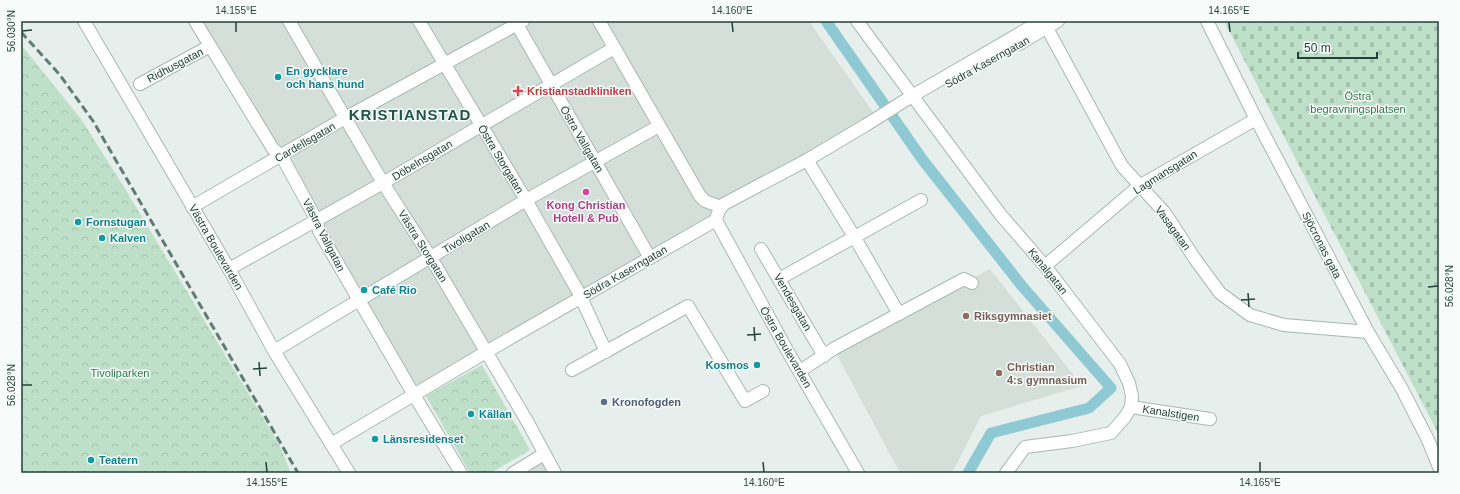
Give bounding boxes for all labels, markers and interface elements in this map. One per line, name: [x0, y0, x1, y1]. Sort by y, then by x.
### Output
text: 14.155°E: [215, 5, 257, 16]
text: 14.160°E: [711, 5, 753, 16]
text: 14.165°E: [1208, 5, 1250, 16]
text: 56.030°N: [6, 10, 17, 52]
street label: Södra Kaserngatan: [943, 34, 1031, 90]
scale bar: [1298, 34, 1377, 60]
text: 50 m: [1304, 41, 1331, 55]
street label: Ridhusgatan: [145, 45, 205, 85]
place label: En gycklare och hans hund: [286, 65, 364, 90]
marker: En gycklare och hans hund: [273, 72, 283, 82]
marker: Kristianstadkliniken: [512, 85, 524, 97]
place label: Kristianstadkliniken: [527, 85, 632, 97]
park label: Östra begravningsplatsen: [1310, 90, 1406, 115]
street label: Östra Vallgatan: [558, 104, 606, 174]
district label: KRISTIANSTAD: [349, 106, 471, 123]
street label: Cardellsgatan: [273, 120, 337, 164]
street label: Östra Storgatan: [476, 123, 526, 195]
street label: Döbelnsgatan: [390, 137, 454, 183]
street label: Lagmansgatan: [1131, 148, 1199, 196]
marker: Kong Christian Hotell & Pub: [581, 187, 591, 197]
street label: Västra Vallgatan: [301, 197, 347, 273]
place label: Kong Christian Hotell & Pub: [547, 199, 626, 224]
street label: Västra Boulevarden: [187, 202, 245, 292]
street label: Vasagatan: [1153, 204, 1193, 252]
street label: Västra Storgatan: [396, 208, 450, 284]
street label: Sjöcronas gata: [1300, 210, 1344, 281]
place label: Fornstugan: [86, 216, 147, 228]
marker: Fornstugan: [73, 217, 83, 227]
street label: Tivoligatan: [440, 218, 492, 256]
place label: Kalven: [110, 232, 146, 244]
marker: Kalven: [97, 233, 107, 243]
street label: Södra Kaserngatan: [581, 243, 669, 301]
street label: Kanalgatan: [1026, 246, 1070, 296]
text: 56.028°N: [1444, 265, 1455, 307]
street label: Vendesgatan: [772, 271, 814, 333]
place label: Café Rio: [372, 284, 417, 296]
marker: Café Rio: [359, 285, 369, 295]
street label: Östra Boulevarden: [758, 304, 814, 390]
place label: Riksgymnasiet: [974, 310, 1052, 322]
marker: Riksgymnasiet: [961, 311, 971, 321]
place label: Kosmos: [706, 359, 749, 371]
marker: Kosmos: [752, 360, 762, 370]
place label: Christian 4:s gymnasium: [1007, 361, 1087, 386]
text: 56.028°N: [6, 364, 17, 406]
park label: Tivoliparken: [91, 367, 149, 379]
marker: Christian 4:s gymnasium: [994, 368, 1004, 378]
place label: Kronofogden: [612, 396, 681, 408]
marker: Kronofogden: [599, 397, 609, 407]
street label: Kanalstigen: [1142, 403, 1200, 423]
place label: Källan: [479, 408, 512, 420]
marker: Källan: [466, 409, 476, 419]
place label: Länsresidenset: [383, 433, 464, 445]
marker: Länsresidenset: [370, 434, 380, 444]
place label: Teatern: [99, 454, 138, 466]
marker: Teatern: [86, 455, 96, 465]
text: 14.155°E: [246, 477, 288, 488]
text: 14.160°E: [743, 477, 785, 488]
text: 14.165°E: [1239, 477, 1281, 488]

